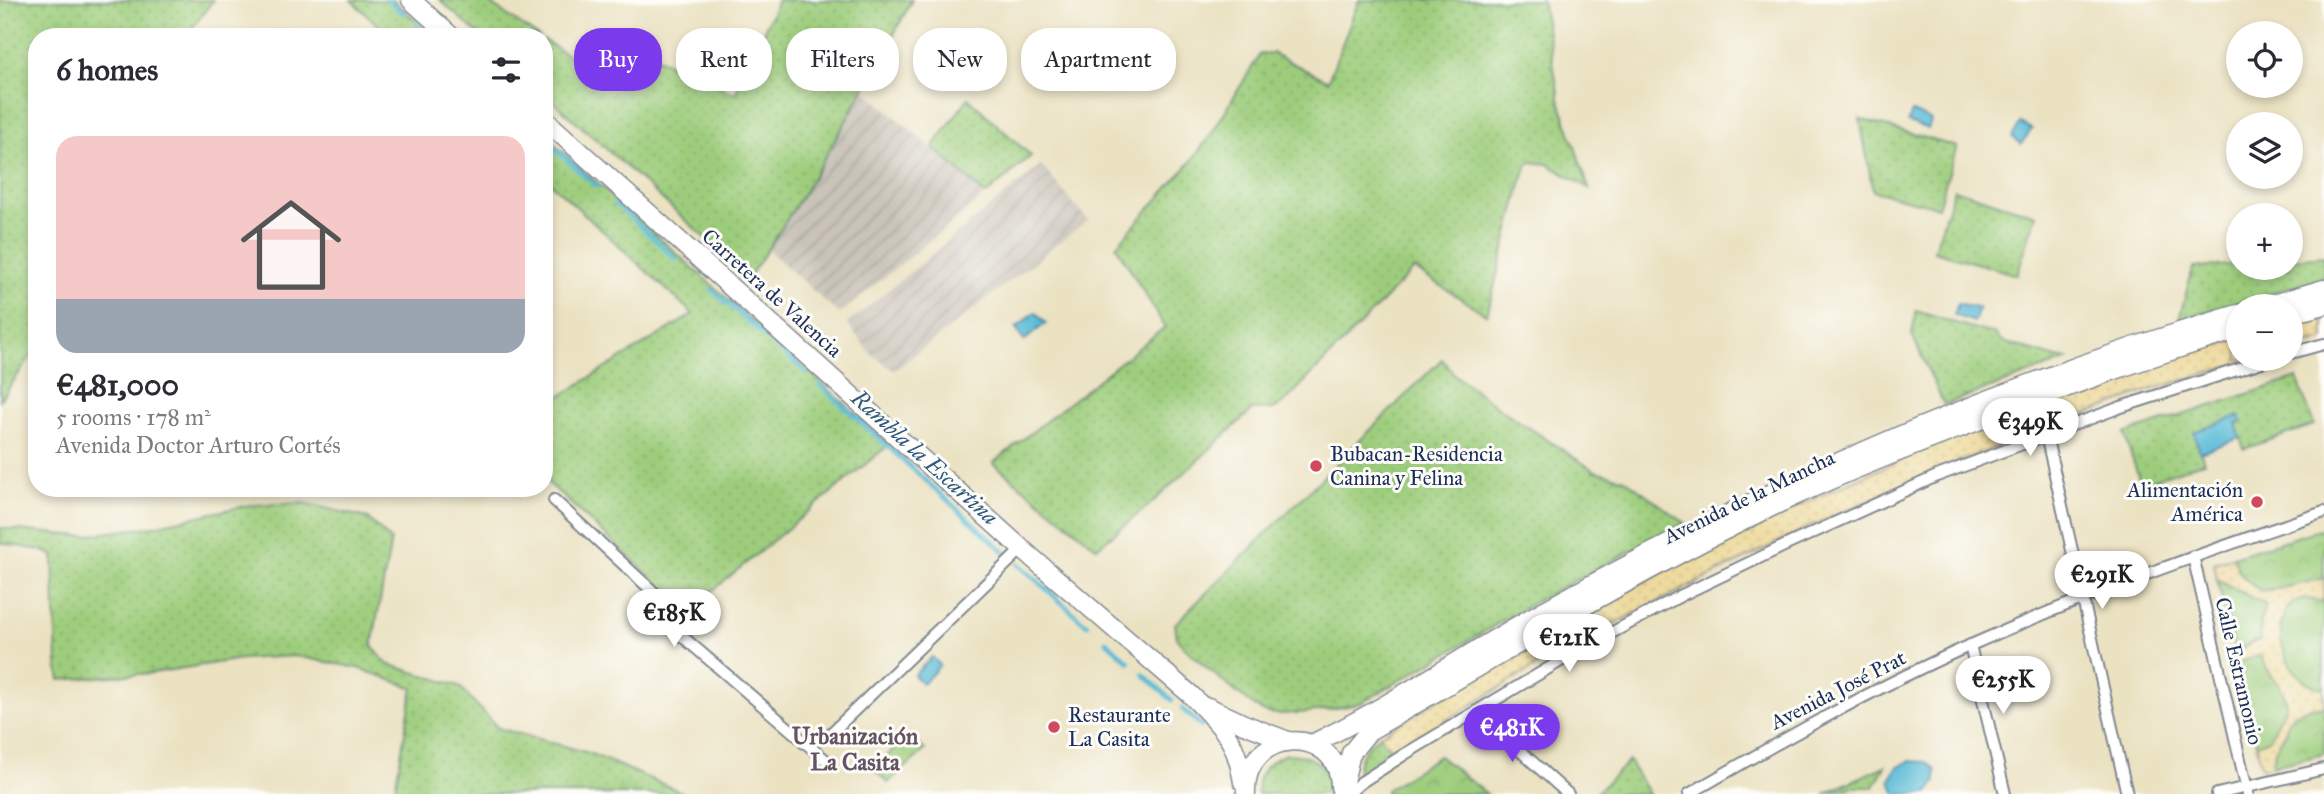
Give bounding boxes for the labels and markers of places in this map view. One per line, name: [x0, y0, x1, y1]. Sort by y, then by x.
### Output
pin: €349K: [1981, 398, 2079, 458]
place label: Bubacan-Residencia Canina y Felina: [1330, 441, 1503, 491]
marker: Bubacan-Residencia Canina y Felina: [1308, 458, 1324, 474]
place label: Alimentación América: [2126, 477, 2243, 527]
marker: Alimentación América: [2249, 494, 2265, 510]
pin: €291K: [2053, 552, 2151, 611]
pin: €185K: [625, 590, 723, 649]
pin: €121K: [1520, 614, 1618, 674]
pin: €255K: [1954, 656, 2052, 716]
place label: Restaurante La Casita: [1068, 702, 1171, 752]
pin: €481K: [1463, 704, 1561, 764]
marker: Restaurante La Casita: [1046, 719, 1062, 735]

